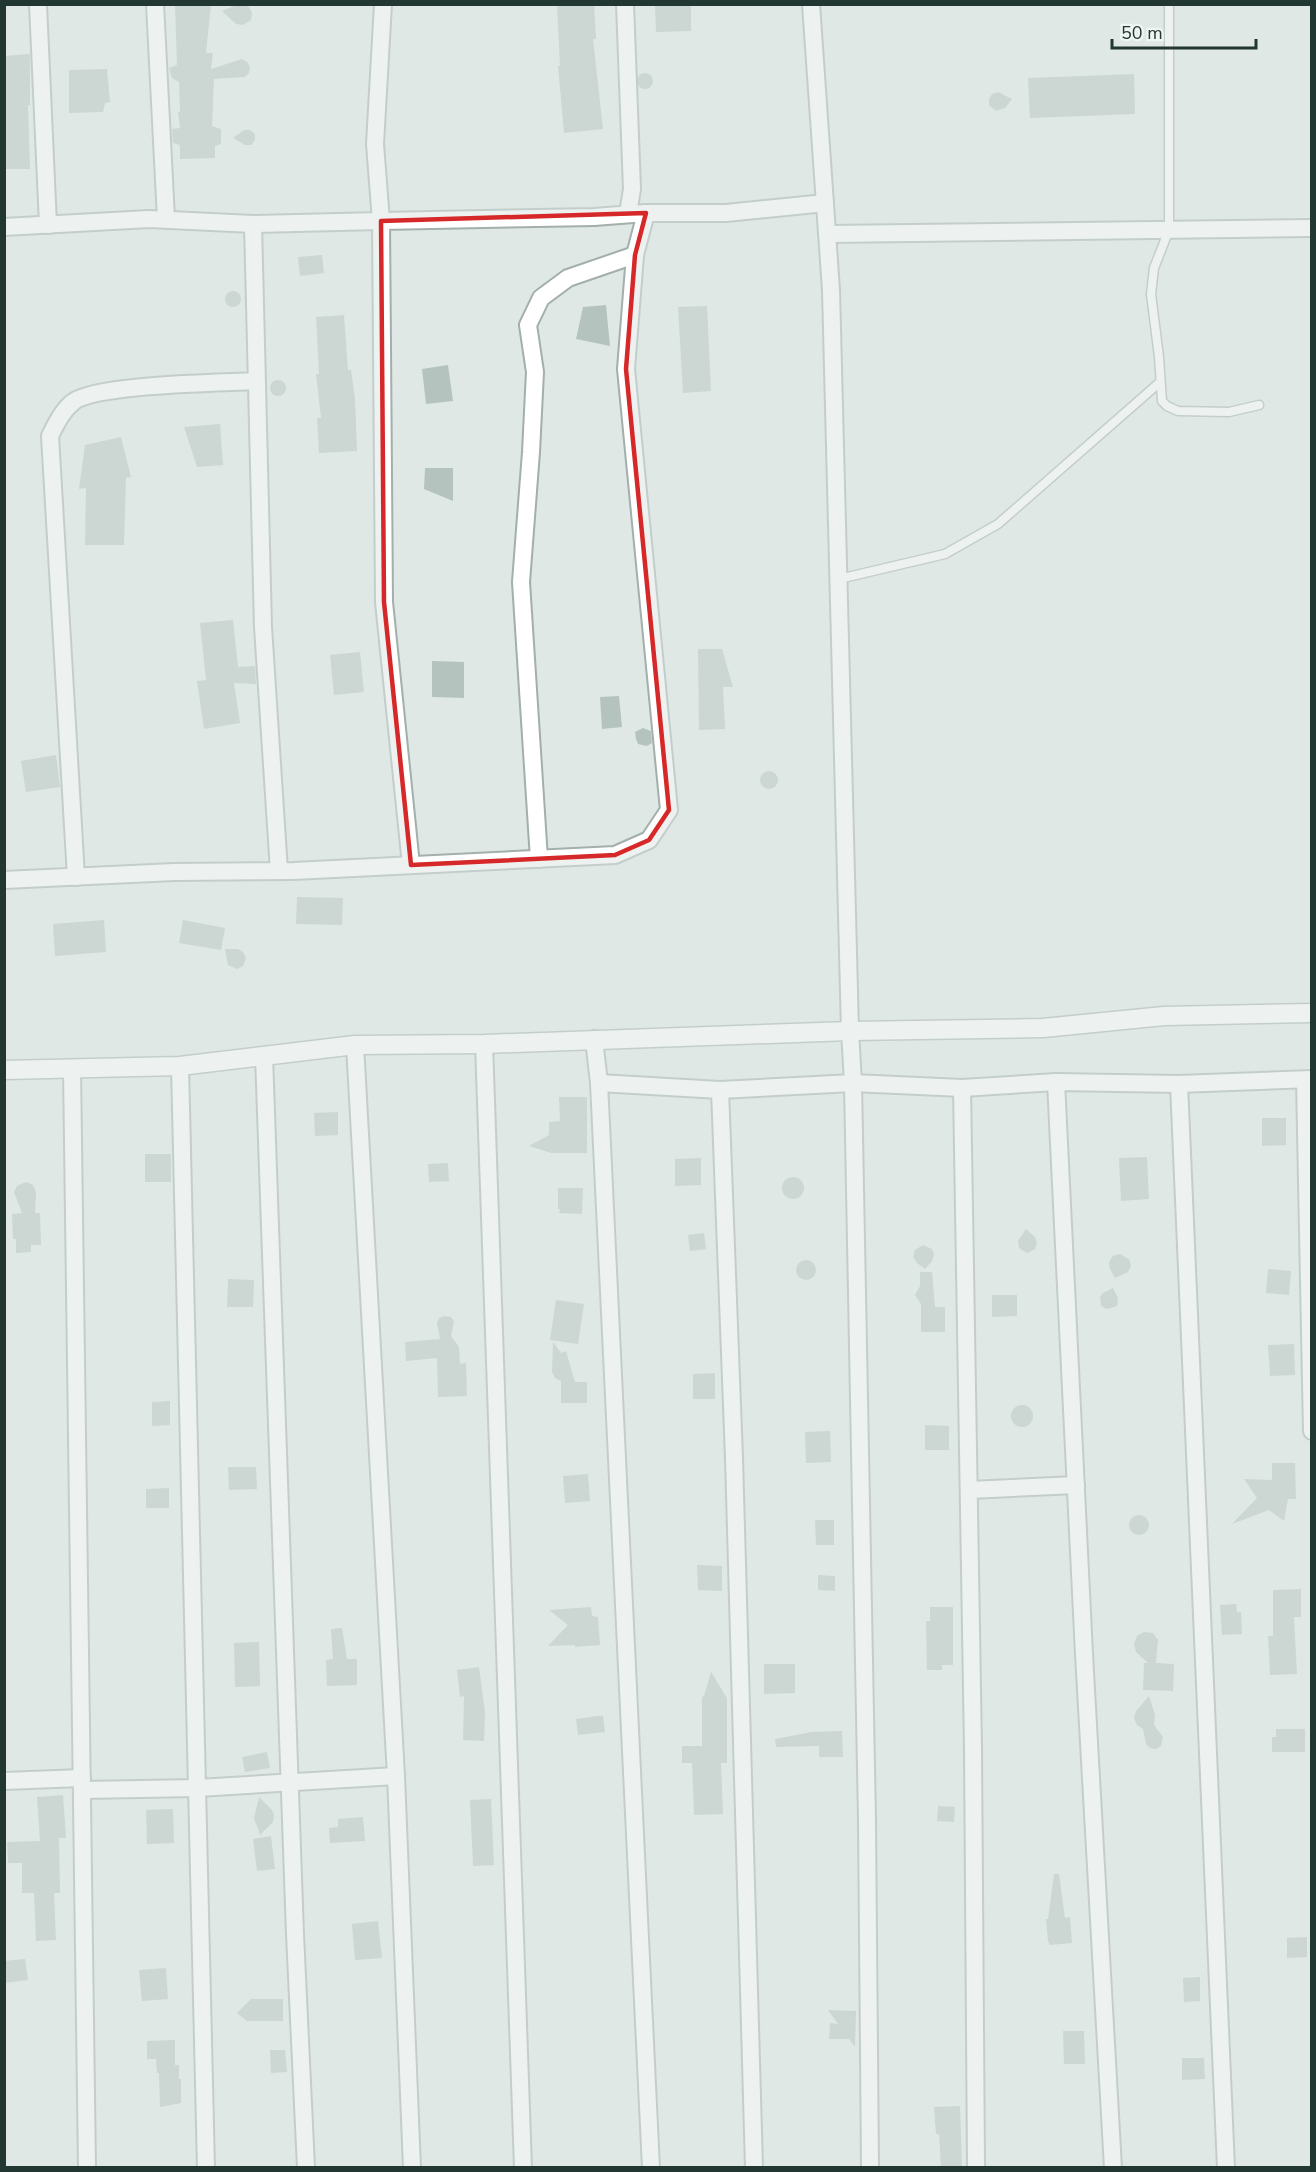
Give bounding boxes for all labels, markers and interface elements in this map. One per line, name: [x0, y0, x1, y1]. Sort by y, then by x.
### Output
scale bar: [1112, 12, 1256, 50]
text: 50 m: [1121, 21, 1163, 45]

